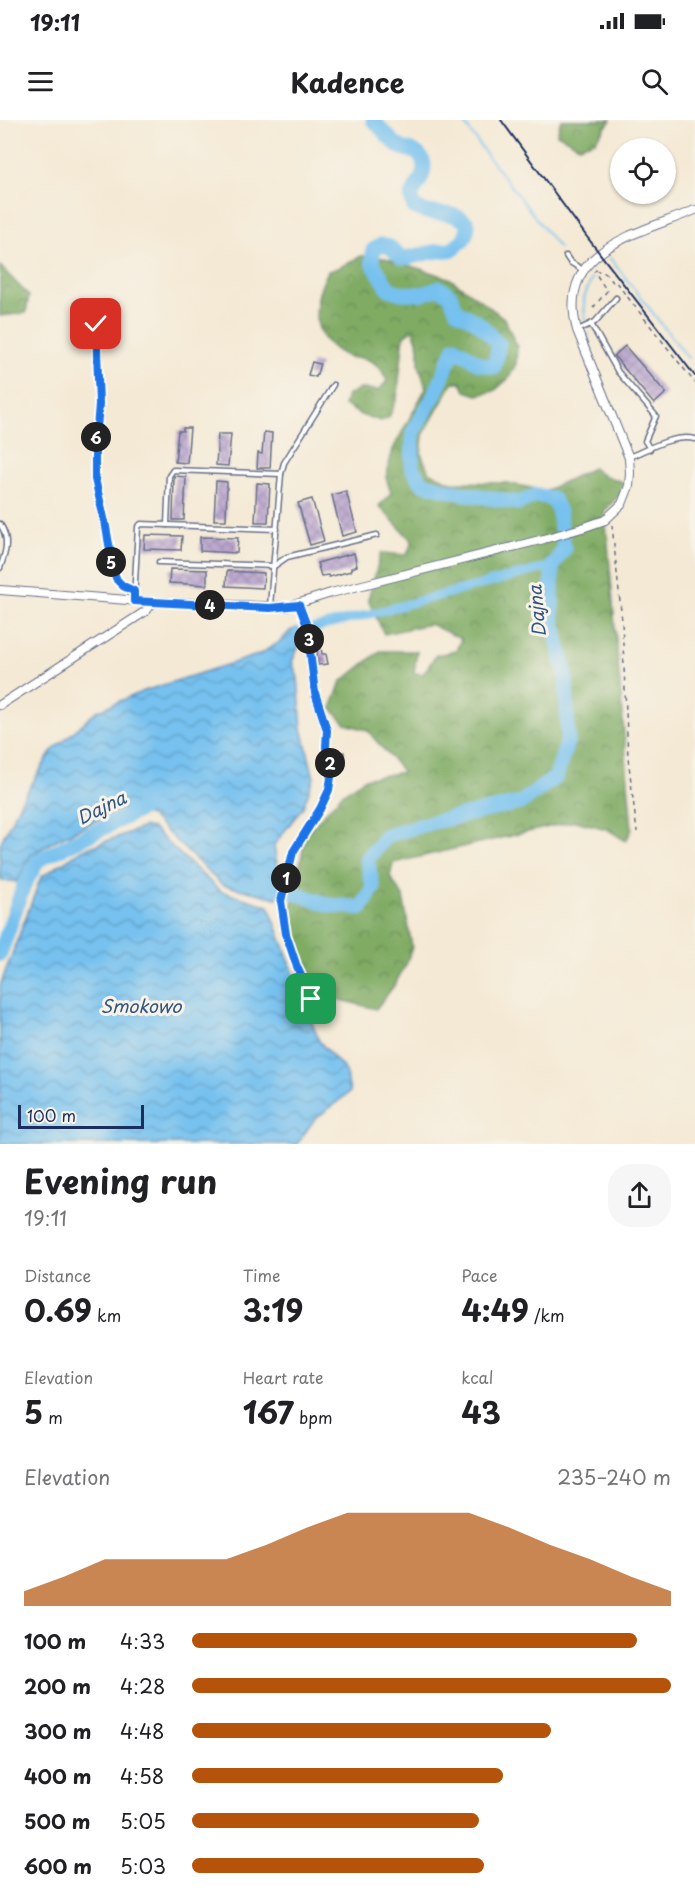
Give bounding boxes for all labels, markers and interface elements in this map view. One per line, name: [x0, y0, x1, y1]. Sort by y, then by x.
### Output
text: 19:11: [30, 5, 80, 38]
text: Kadence: [291, 61, 404, 102]
icon: menu: [24, 65, 57, 98]
icon: search: [638, 65, 671, 98]
map controls: [610, 138, 676, 204]
button: locate: [610, 138, 676, 204]
pin: [70, 298, 121, 349]
icon: check: [79, 307, 112, 340]
pin: 6: [81, 422, 111, 452]
text: 6: [90, 425, 102, 449]
pin: 5: [96, 547, 126, 577]
text: 5: [106, 550, 116, 574]
water label: Dajna: [520, 583, 552, 638]
pin: 4: [195, 590, 225, 620]
text: 4: [205, 593, 215, 617]
pin: 3: [294, 624, 324, 654]
text: 3: [304, 627, 314, 651]
pin: 2: [315, 748, 345, 778]
text: 2: [324, 751, 336, 775]
water label: Dajna: [72, 783, 131, 830]
pin: 1: [271, 863, 301, 893]
text: 1: [282, 866, 290, 890]
pin: [285, 973, 336, 1024]
icon: arrive: [294, 982, 327, 1015]
water label: Smokowo: [101, 992, 182, 1019]
scale bar: [18, 1102, 144, 1130]
text: 100 m: [27, 1103, 76, 1127]
text: Evening run: [24, 1155, 217, 1205]
button: share: [608, 1164, 671, 1227]
text: 19:11: [24, 1203, 67, 1233]
text: Distance: [24, 1263, 91, 1287]
text: Time: [243, 1263, 280, 1287]
text: Pace: [461, 1263, 497, 1287]
text: 0.69: [24, 1287, 92, 1332]
text: 3:19: [243, 1287, 303, 1332]
text: 4:49: [461, 1287, 529, 1332]
text: km: [92, 1303, 121, 1327]
text: /km: [529, 1303, 565, 1327]
text: Elevation: [24, 1365, 93, 1389]
text: Heart rate: [243, 1365, 323, 1389]
text: kcal: [461, 1365, 493, 1389]
text: 5: [24, 1389, 43, 1434]
text: 167: [243, 1389, 294, 1434]
text: 43: [461, 1389, 501, 1434]
text: m: [43, 1405, 63, 1429]
text: bpm: [294, 1405, 332, 1429]
text: Elevation: [24, 1462, 110, 1492]
text: 235–240 m: [557, 1462, 671, 1492]
text: 100 m: [24, 1626, 86, 1656]
text: 4:33: [120, 1626, 165, 1656]
text: 200 m: [24, 1671, 91, 1701]
text: 4:28: [120, 1671, 166, 1701]
text: 300 m: [24, 1716, 92, 1746]
text: 4:48: [120, 1716, 164, 1746]
text: 400 m: [24, 1761, 92, 1791]
text: 4:58: [120, 1761, 164, 1791]
text: 500 m: [24, 1806, 91, 1836]
text: 5:05: [120, 1806, 166, 1836]
text: 600 m: [24, 1851, 92, 1881]
text: 5:03: [120, 1851, 166, 1881]

